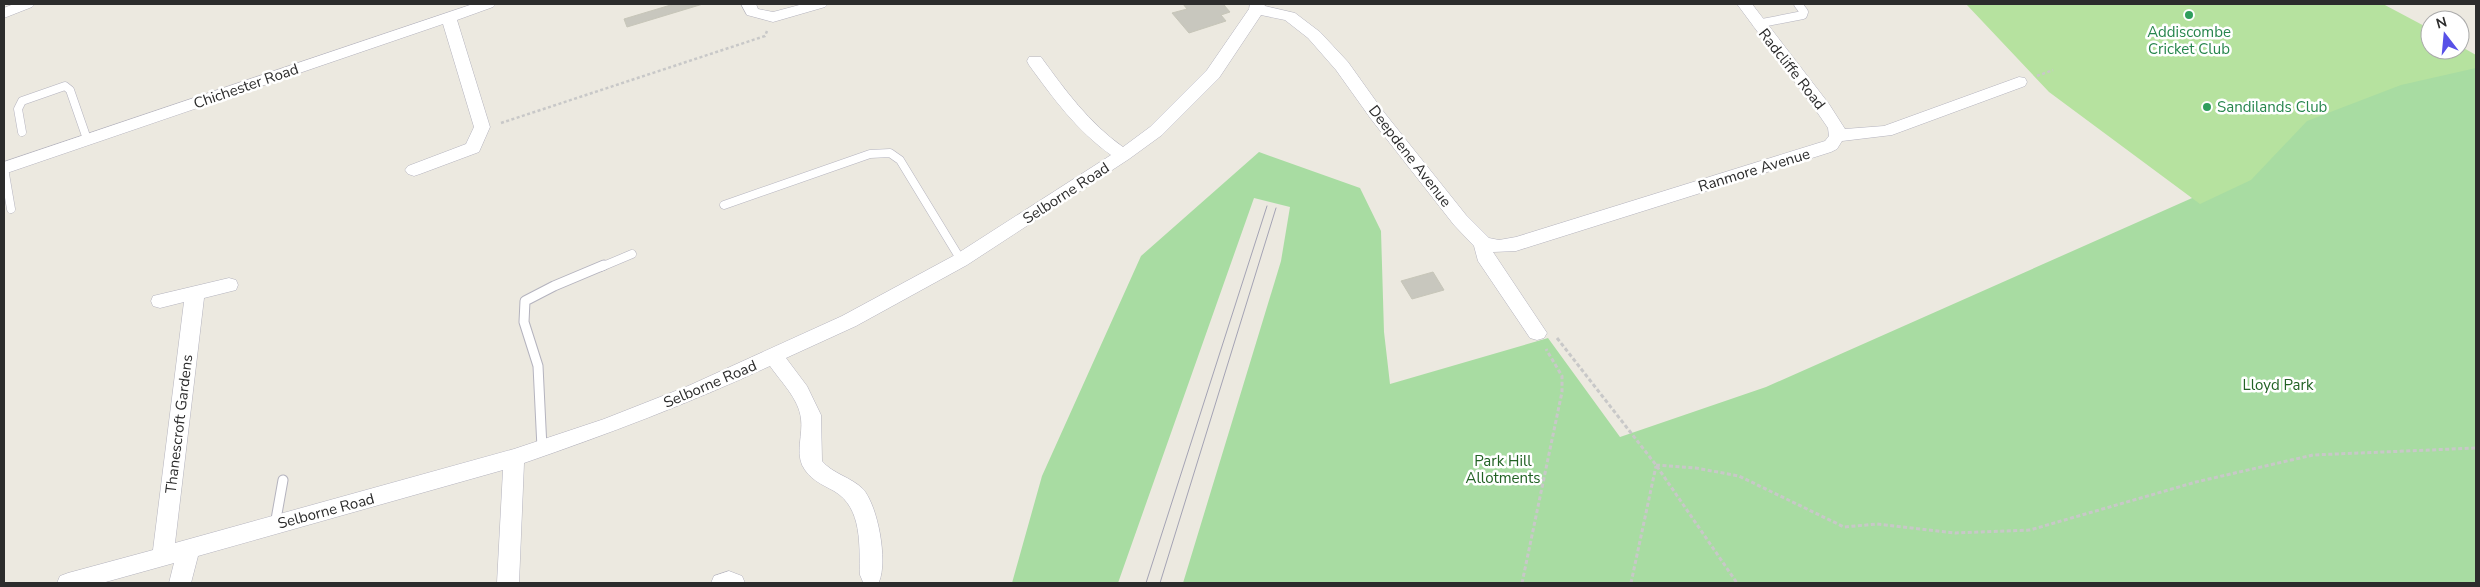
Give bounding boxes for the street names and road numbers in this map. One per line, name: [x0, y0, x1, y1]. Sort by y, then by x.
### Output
street label: Radcliffe Road: [1754, 24, 1830, 114]
street label: Chichester Road: [191, 59, 301, 113]
street label: Deepdene Avenue: [1364, 101, 1456, 211]
street label: Ranmore Avenue: [1696, 144, 1812, 196]
street label: Selborne Road: [1019, 158, 1113, 228]
street label: Thanescroft Gardens: [161, 353, 197, 495]
street label: Selborne Road: [660, 355, 760, 413]
street label: Selborne Road: [275, 488, 377, 534]

